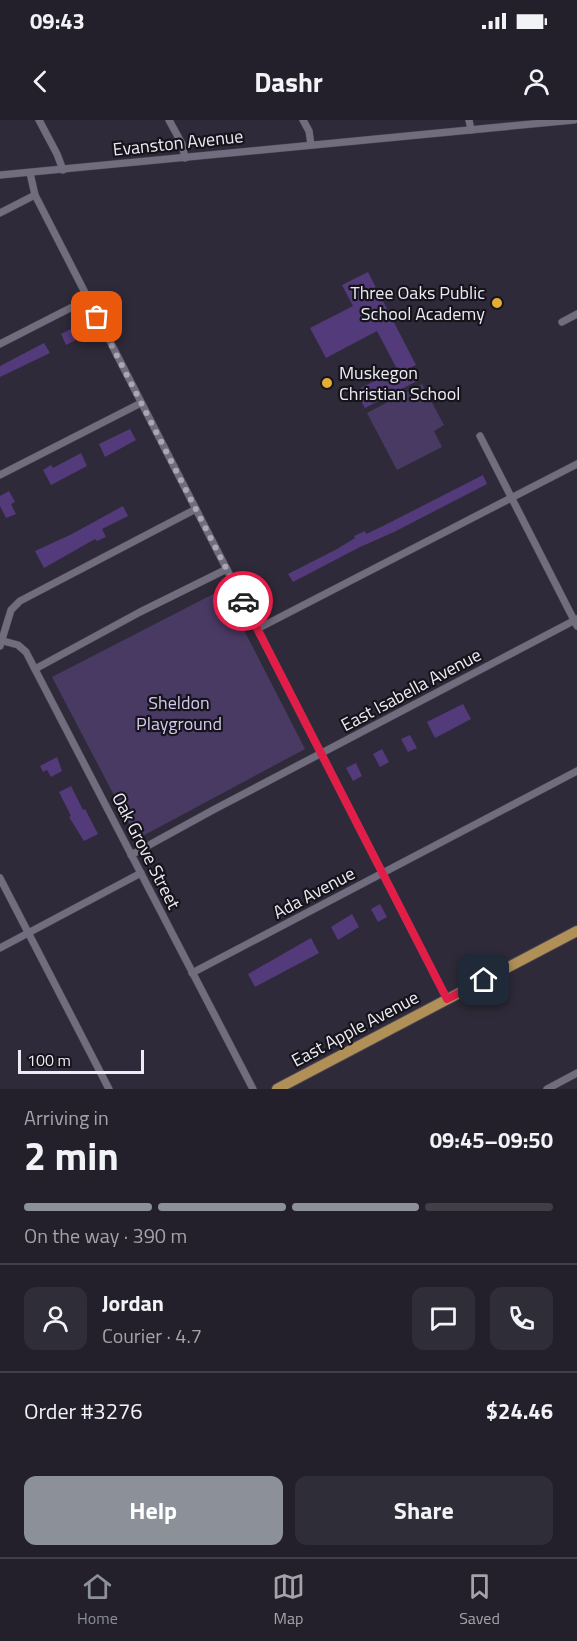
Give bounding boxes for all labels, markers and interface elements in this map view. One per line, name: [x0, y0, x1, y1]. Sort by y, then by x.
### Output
text: 09:43: [30, 4, 85, 38]
text: Dashr: [254, 61, 323, 102]
icon: back: [24, 65, 57, 98]
icon: person: [520, 65, 553, 98]
street label: Evanston Avenue: [111, 122, 245, 163]
place label: Three Oaks Public School Academy: [350, 279, 485, 327]
pin: [71, 291, 122, 342]
marker: Three Oaks Public School Academy: [490, 296, 504, 310]
icon: bag: [80, 300, 113, 333]
place label: Muskegon Christian School: [339, 359, 460, 407]
marker: Muskegon Christian School: [320, 376, 334, 390]
courier: [213, 571, 273, 631]
icon: car: [227, 585, 260, 618]
street label: East Isabella Avenue: [336, 641, 486, 738]
park label: Sheldon Playground: [136, 689, 222, 737]
street label: Oak Grove Street: [105, 788, 188, 914]
street label: Ada Avenue: [268, 860, 360, 925]
pin: [458, 954, 509, 1005]
icon: home: [467, 963, 500, 996]
street label: East Apple Avenue: [286, 984, 423, 1074]
scale bar: [18, 1047, 144, 1074]
text: 100 m: [27, 1048, 71, 1072]
text: Arriving in: [24, 1102, 109, 1133]
text: 09:45–09:50: [430, 1123, 553, 1157]
text: 2 min: [24, 1126, 119, 1185]
text: On the way · 390 m: [24, 1220, 187, 1251]
text: Jordan: [102, 1286, 164, 1320]
button: person: [24, 1287, 87, 1350]
button: chat: [412, 1287, 475, 1350]
button: phone: [490, 1287, 553, 1350]
text: Courier · 4.7: [102, 1320, 202, 1351]
text: Order #3276: [24, 1394, 143, 1428]
text: $24.46: [486, 1394, 553, 1428]
button: Help: [24, 1476, 283, 1545]
button: Share: [295, 1476, 553, 1545]
tab: Home: [77, 1570, 118, 1630]
tab: Map: [272, 1570, 305, 1630]
tab: Saved: [459, 1570, 500, 1630]

